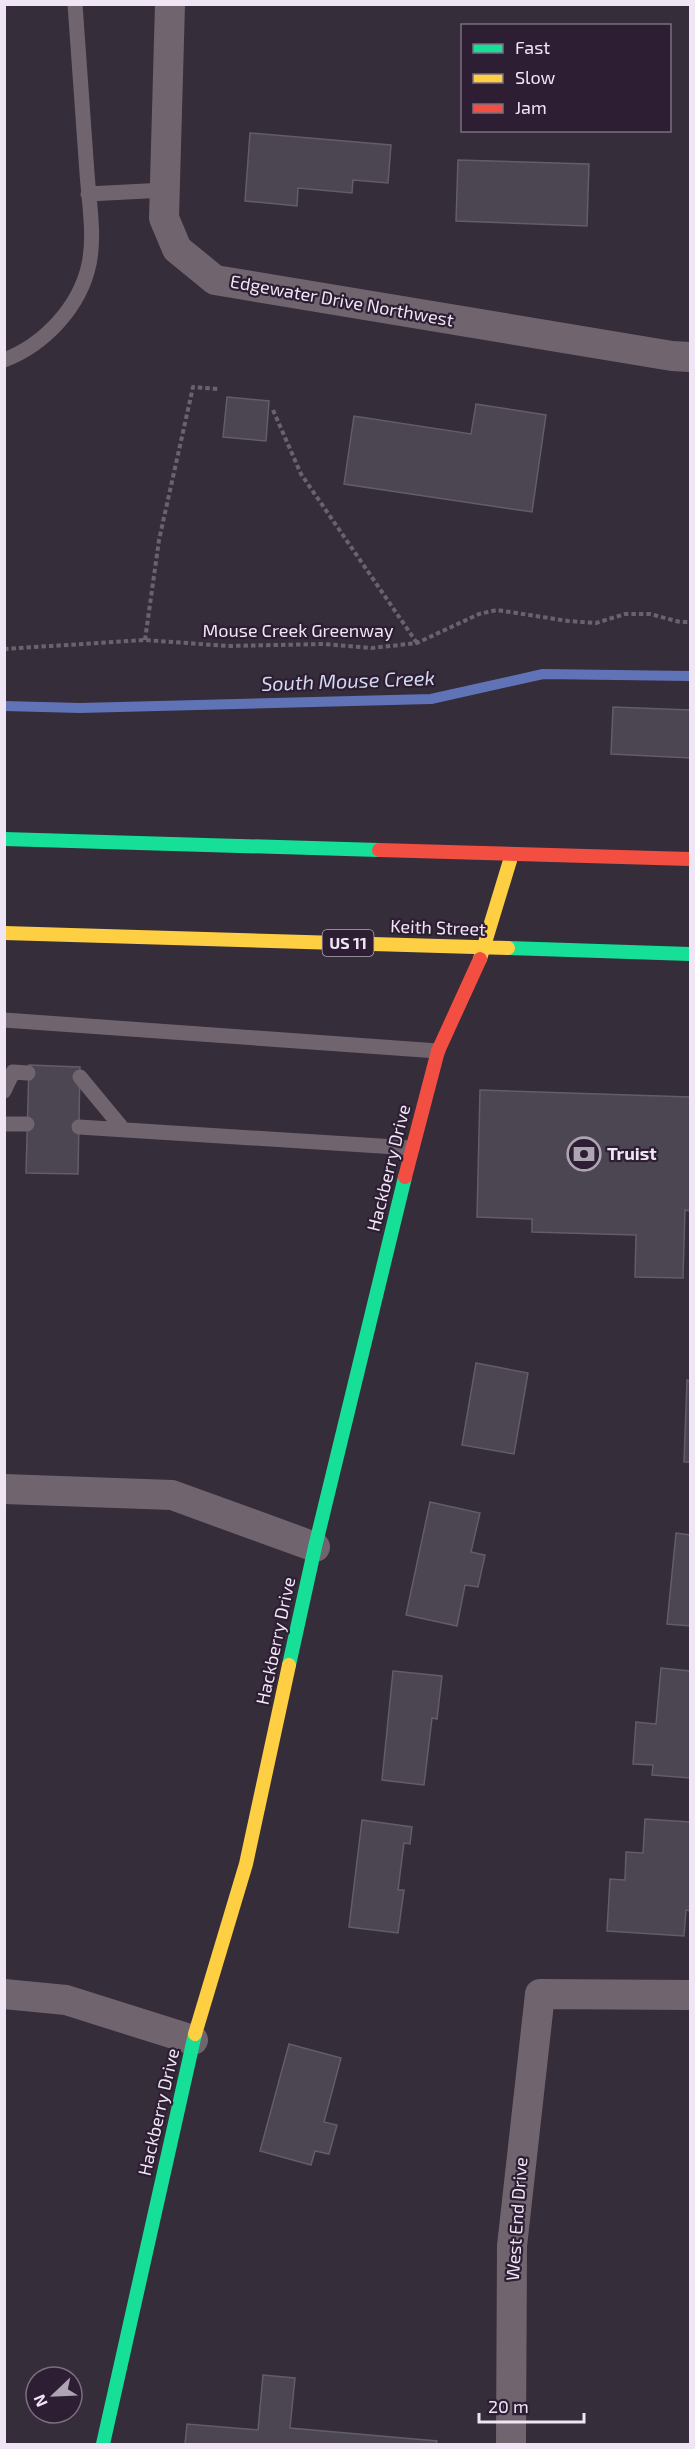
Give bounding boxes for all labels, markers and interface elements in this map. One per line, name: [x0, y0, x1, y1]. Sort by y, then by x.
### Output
legend: [461, 24, 671, 132]
text: Fast: [515, 36, 550, 58]
text: Slow: [515, 66, 556, 88]
text: Jam: [515, 96, 547, 118]
street label: Edgewater Drive Northwest: [229, 269, 456, 331]
street label: Mouse Creek Greenway: [203, 619, 394, 641]
water label: South Mouse Creek: [261, 665, 435, 695]
street label: Keith Street: [390, 914, 486, 940]
road number: US 11: [322, 930, 374, 956]
street label: Hackberry Drive: [362, 1102, 414, 1234]
bank icon: Truist: [566, 1136, 602, 1172]
place label: Truist: [607, 1142, 657, 1164]
street label: Hackberry Drive: [251, 1575, 299, 1707]
street label: Hackberry Drive: [133, 2046, 183, 2178]
street label: West End Drive: [501, 2156, 531, 2282]
north arrow: [24, 2365, 84, 2425]
scale bar: [479, 2386, 584, 2424]
text: N: [29, 2392, 51, 2410]
text: 20 m: [488, 2395, 529, 2417]

